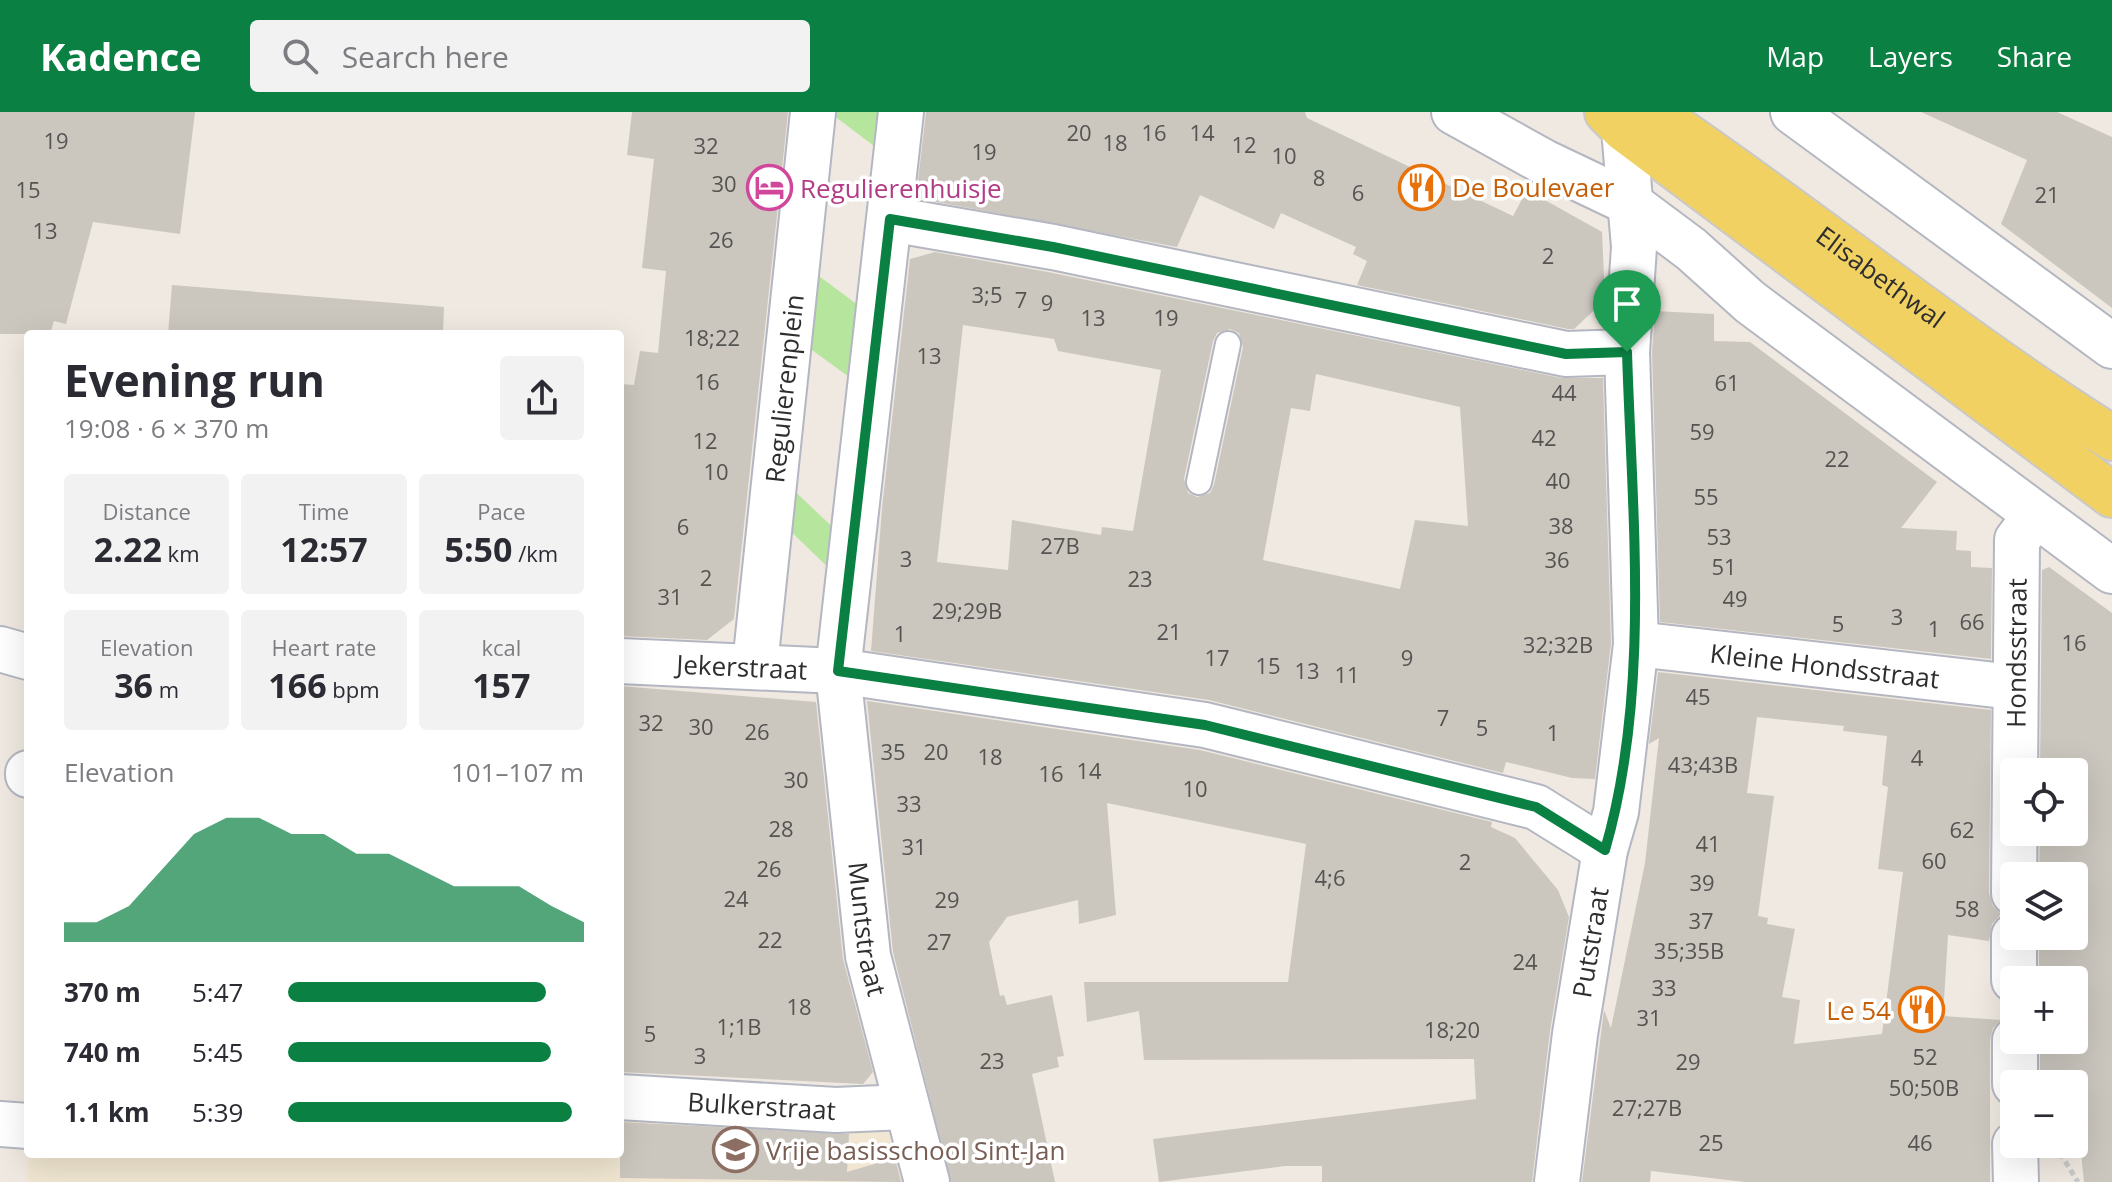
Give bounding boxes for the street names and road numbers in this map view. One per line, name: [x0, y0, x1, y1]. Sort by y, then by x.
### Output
street label: Elisabethwal: [1809, 217, 1952, 336]
street label: Regulierenplein: [756, 292, 812, 485]
street label: Hondsstraat: [1997, 578, 2035, 728]
street label: Kleine Hondsstraat: [1708, 635, 1941, 696]
street label: Jekerstraat: [673, 645, 808, 688]
street label: Muntstraat: [840, 860, 896, 1000]
street label: Putstraat: [1563, 884, 1617, 1000]
street label: Bulkerstraat: [686, 1083, 837, 1128]

